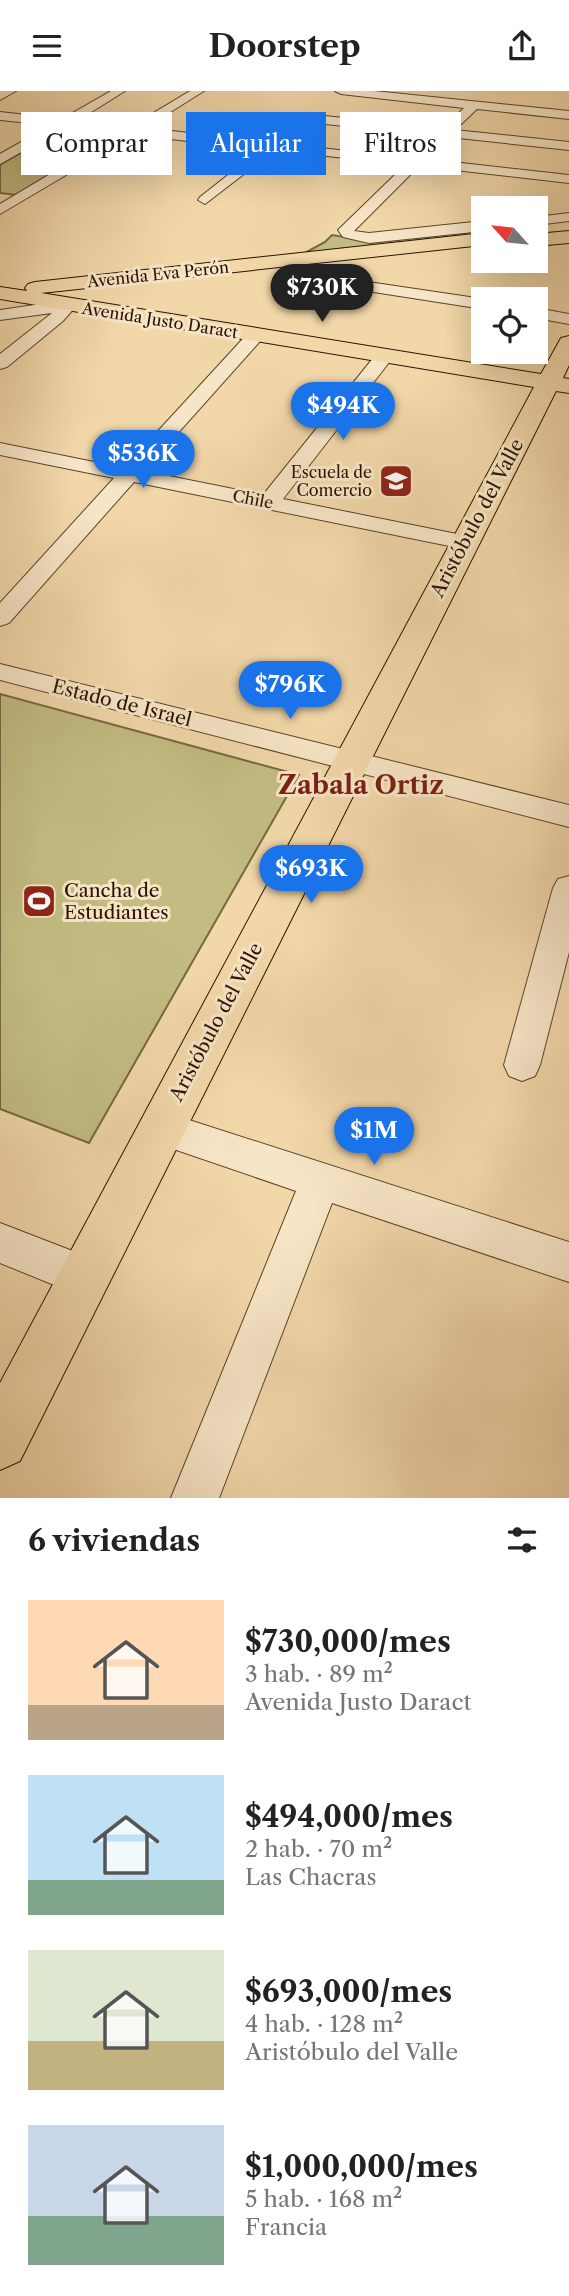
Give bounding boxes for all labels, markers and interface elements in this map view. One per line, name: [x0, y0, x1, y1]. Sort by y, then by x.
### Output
text: Doorstep: [208, 26, 361, 65]
icon: menu: [28, 27, 66, 65]
icon: share: [503, 27, 541, 65]
chip: Comprar: [21, 112, 172, 175]
chip: Alquilar: [186, 112, 326, 175]
chip: Filtros: [340, 112, 461, 175]
north arrow: [471, 196, 548, 273]
map controls: [471, 196, 548, 364]
street label: Avenida Eva Perón: [85, 257, 230, 291]
pin: $730K: [273, 265, 371, 324]
text: $730K: [287, 273, 357, 301]
button: locate: [471, 287, 548, 364]
street label: Avenida Justo Daract: [80, 298, 240, 342]
pin: $494K: [294, 383, 392, 442]
text: $494K: [307, 391, 379, 419]
pin: $536K: [94, 431, 192, 490]
street label: Aristóbulo del Valle: [425, 435, 528, 602]
text: $536K: [108, 439, 178, 467]
place label: Escuela de Comercio: [291, 462, 372, 500]
school or university icon: Escuela de Comercio: [377, 462, 415, 500]
street label: Chile: [231, 485, 275, 513]
pin: $796K: [241, 661, 339, 721]
text: $796K: [255, 670, 325, 698]
street label: Estado de Israel: [50, 675, 195, 732]
district label: Zabala Ortiz: [278, 769, 444, 801]
pin: $693K: [262, 845, 360, 905]
text: $693K: [275, 854, 347, 882]
place label: Cancha de Estudiantes: [64, 879, 169, 924]
sports icon: Cancha de Estudiantes: [20, 882, 58, 920]
street label: Aristóbulo del Valle: [164, 939, 267, 1106]
pin: $1M: [340, 1107, 408, 1167]
text: $1M: [350, 1116, 398, 1144]
icon: filters: [503, 1521, 541, 1559]
text: 6 viviendas: [28, 1522, 200, 1559]
text: $730,000/mes: [245, 1623, 451, 1660]
icon: home: [84, 1628, 168, 1712]
text: 3 hab. · 89 m²: [245, 1660, 393, 1688]
text: Avenida Justo Daract: [245, 1688, 472, 1716]
text: $494,000/mes: [245, 1798, 453, 1835]
icon: home: [84, 1803, 168, 1887]
text: 2 hab. · 70 m²: [245, 1835, 392, 1863]
text: Las Chacras: [245, 1863, 376, 1891]
text: $693,000/mes: [245, 1973, 452, 2010]
icon: home: [84, 1978, 168, 2062]
text: 4 hab. · 128 m²: [245, 2010, 403, 2038]
text: Aristóbulo del Valle: [245, 2038, 458, 2066]
text: $1,000,000/mes: [245, 2148, 478, 2185]
icon: home: [84, 2153, 168, 2237]
text: 5 hab. · 168 m²: [245, 2185, 402, 2213]
text: Francia: [245, 2213, 327, 2241]

